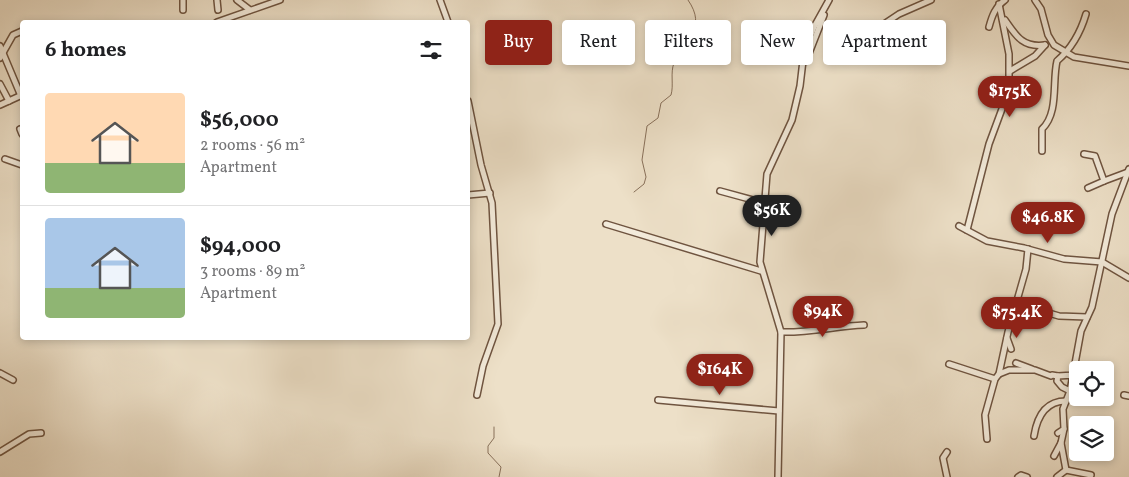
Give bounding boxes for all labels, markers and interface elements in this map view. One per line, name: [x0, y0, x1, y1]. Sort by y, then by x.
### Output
chip: Buy: [485, 20, 552, 65]
chip: Rent: [562, 20, 635, 65]
chip: Filters: [645, 20, 731, 65]
chip: New: [741, 20, 813, 65]
chip: Apartment: [823, 20, 946, 65]
text: 6 homes: [45, 36, 126, 65]
icon: filters: [417, 36, 445, 64]
pin: $175K: [975, 76, 1045, 118]
text: $175K: [989, 81, 1031, 103]
text: $56,000: [200, 106, 279, 135]
icon: home: [85, 113, 145, 173]
text: 2 rooms · 56 m²: [200, 135, 305, 157]
text: Apartment: [200, 157, 277, 179]
pin: $56K: [742, 194, 802, 237]
text: $56K: [754, 200, 791, 222]
pin: $46.8K: [1007, 202, 1089, 244]
text: $46.8K: [1022, 207, 1074, 229]
text: $94,000: [200, 232, 281, 261]
icon: home: [85, 238, 145, 298]
text: 3 rooms · 89 m²: [200, 261, 305, 283]
text: Apartment: [200, 283, 277, 305]
pin: $94K: [793, 296, 853, 338]
pin: $75.4K: [976, 296, 1058, 339]
text: $94K: [804, 301, 842, 323]
text: $75.4K: [992, 302, 1042, 324]
pin: $164K: [685, 354, 755, 396]
text: $164K: [697, 359, 743, 381]
map controls: [1069, 361, 1114, 461]
button: locate: [1069, 361, 1114, 406]
button: layers: [1069, 416, 1114, 461]

